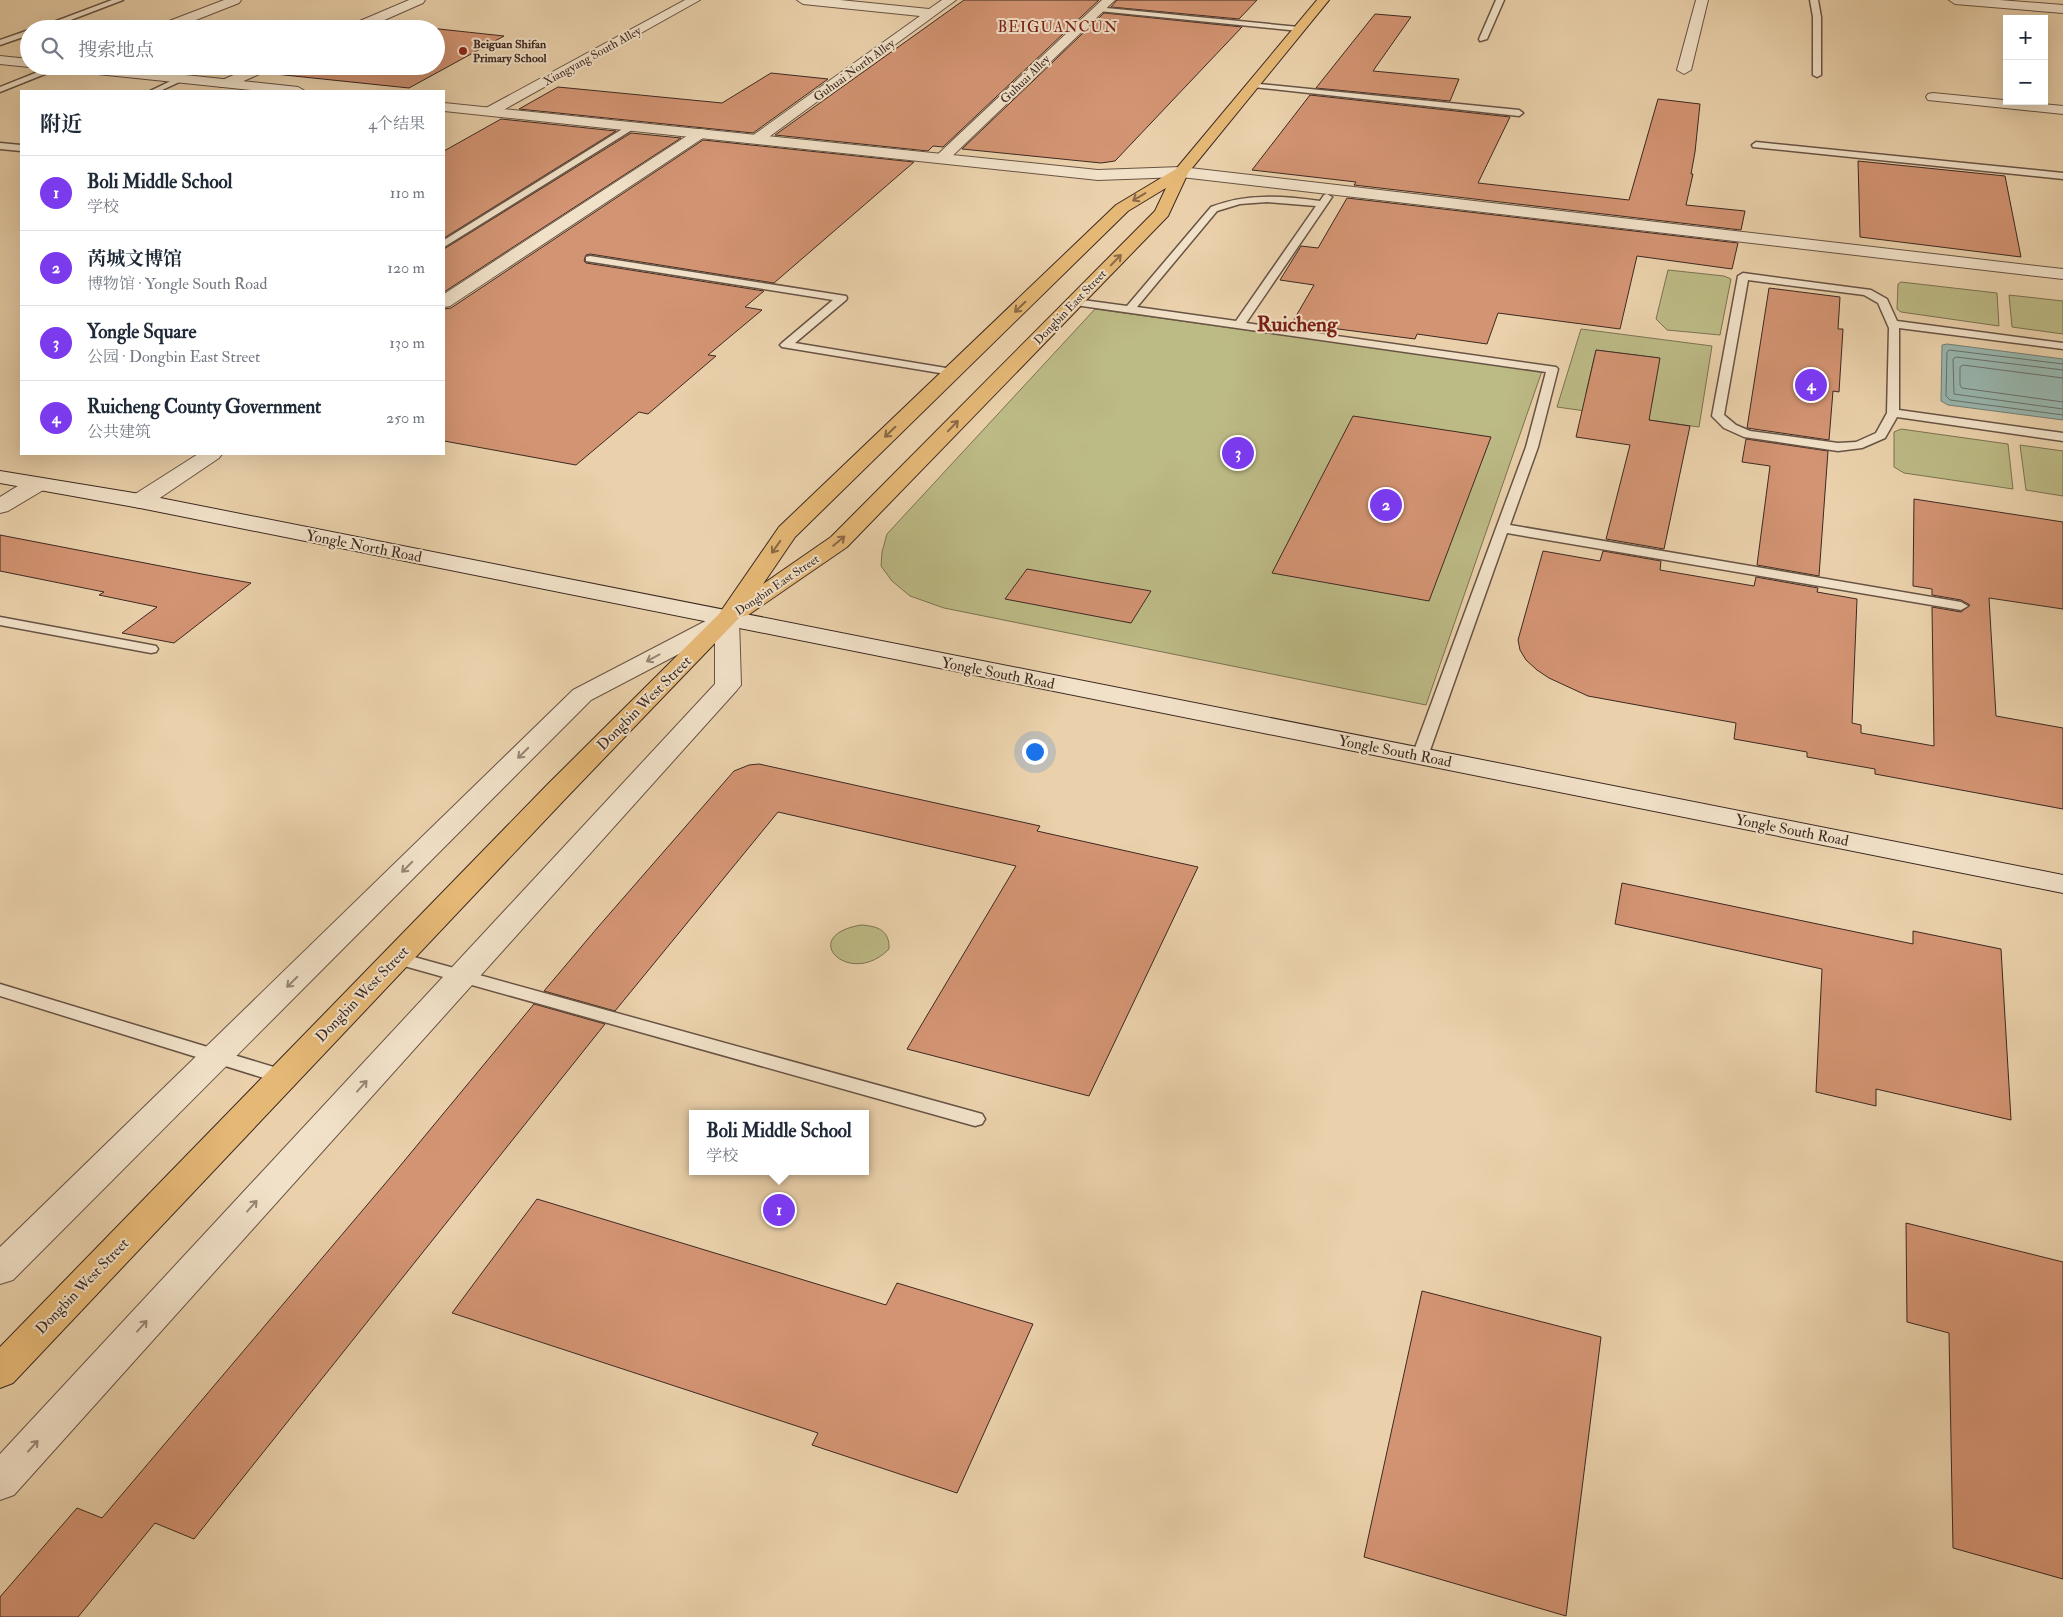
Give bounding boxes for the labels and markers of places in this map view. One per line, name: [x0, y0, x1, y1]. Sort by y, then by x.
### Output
place label: Beiguan Shifan Primary School: [473, 37, 547, 66]
marker: Beiguan Shifan Primary School: [457, 45, 469, 57]
pin: 4: [1795, 366, 1827, 404]
pin: 3: [1222, 434, 1254, 472]
pin: 2: [1370, 486, 1402, 524]
pin: 1: [763, 1191, 795, 1229]

